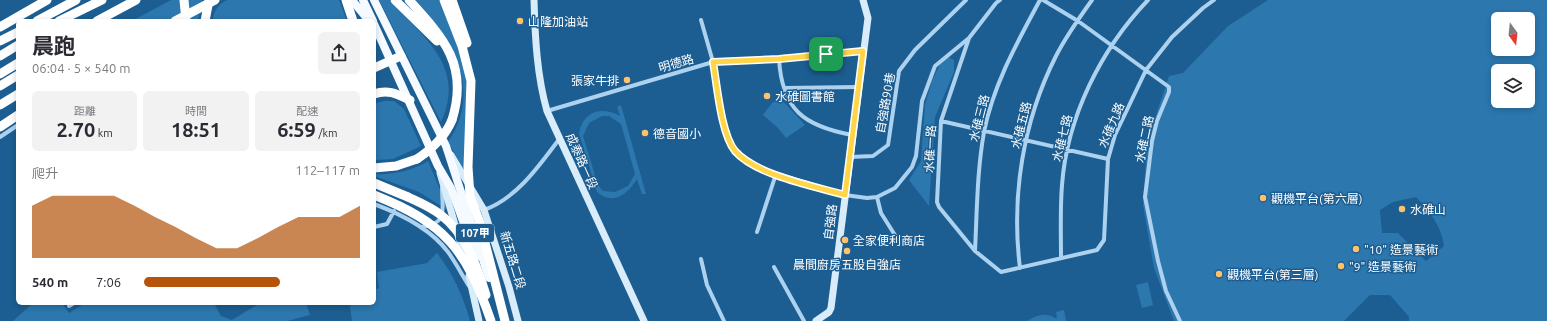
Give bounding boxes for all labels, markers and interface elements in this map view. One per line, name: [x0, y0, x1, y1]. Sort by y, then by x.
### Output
north arrow: [1491, 12, 1535, 56]
map controls: [1491, 12, 1535, 108]
place label: 山隆加油站: [528, 15, 588, 28]
marker: 山隆加油站: [515, 16, 525, 26]
button: share: [318, 32, 360, 74]
text: 晨跑: [32, 33, 76, 58]
pin: [809, 37, 843, 71]
icon: arrive: [815, 43, 837, 65]
street label: 明德路: [657, 52, 695, 74]
text: 06:04 · 5 × 540 m: [32, 61, 131, 75]
button: layers: [1491, 64, 1535, 108]
street label: 自強路90巷: [873, 72, 897, 134]
place label: 張家牛排: [571, 74, 619, 87]
marker: 張家牛排: [622, 75, 632, 85]
place label: 水碓圖書館: [775, 90, 835, 103]
marker: 水碓圖書館: [762, 91, 772, 101]
street label: 水碓三路: [967, 93, 991, 143]
street label: 水碓五路: [1009, 100, 1033, 150]
street label: 水碓九路: [1096, 100, 1126, 150]
text: 距離: [74, 105, 96, 117]
text: 時間: [185, 105, 207, 117]
text: 配速: [296, 105, 318, 117]
street label: 水碓七路: [1050, 113, 1074, 163]
street label: 水碓二路: [1133, 114, 1155, 164]
text: 2.70: [56, 118, 95, 141]
text: 18:51: [171, 118, 221, 141]
text: 6:59: [277, 118, 316, 141]
street label: 水碓一路: [922, 125, 938, 173]
text: km: [95, 127, 113, 139]
text: /km: [316, 127, 338, 139]
place label: 德音國小: [653, 127, 701, 140]
marker: 德音國小: [640, 128, 650, 138]
street label: 成泰路一段: [564, 131, 600, 191]
text: 112–117 m: [295, 163, 360, 177]
text: 爬升: [32, 166, 58, 180]
place label: 觀機平台(第六層): [1271, 192, 1363, 206]
marker: 觀機平台(第六層): [1258, 193, 1268, 203]
street label: 自強路: [821, 203, 839, 241]
place label: 水碓山: [1410, 203, 1446, 216]
marker: 水碓山: [1397, 204, 1407, 214]
road number: 107甲: [456, 224, 494, 242]
street label: 新五路二段: [498, 229, 528, 291]
place label: 全家便利商店: [853, 234, 925, 247]
marker: 全家便利商店: [840, 235, 850, 245]
place label: "10" 造景藝術: [1364, 243, 1438, 256]
marker: "10" 造景藝術: [1351, 244, 1361, 254]
marker: 晨間廚房五股自強店: [842, 246, 852, 256]
place label: 晨間廚房五股自強店: [793, 258, 901, 271]
place label: "9" 造景藝術: [1349, 260, 1416, 273]
marker: "9" 造景藝術: [1336, 261, 1346, 271]
place label: 觀機平台(第三層): [1227, 268, 1319, 282]
marker: 觀機平台(第三層): [1214, 269, 1224, 279]
text: 540 m: [32, 275, 68, 289]
text: 7:06: [96, 275, 121, 289]

